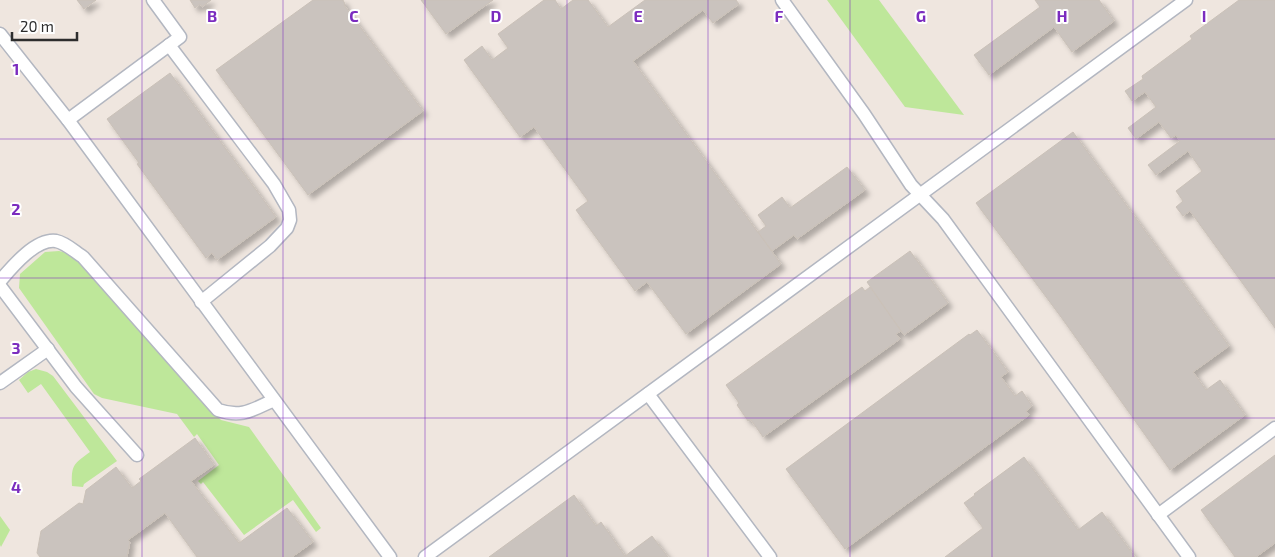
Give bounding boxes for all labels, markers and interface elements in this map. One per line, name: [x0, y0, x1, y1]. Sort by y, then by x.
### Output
text: B: [207, 6, 217, 25]
text: C: [349, 6, 359, 25]
text: D: [491, 6, 502, 25]
text: E: [633, 6, 643, 25]
text: F: [775, 6, 784, 25]
text: G: [916, 6, 926, 25]
text: H: [1056, 6, 1068, 25]
text: I: [1202, 6, 1206, 25]
scale bar: [12, 10, 78, 42]
text: 20 m: [20, 17, 54, 35]
text: 1: [13, 59, 19, 78]
text: 2: [11, 199, 21, 218]
text: 3: [11, 338, 21, 357]
text: 4: [11, 477, 21, 496]

